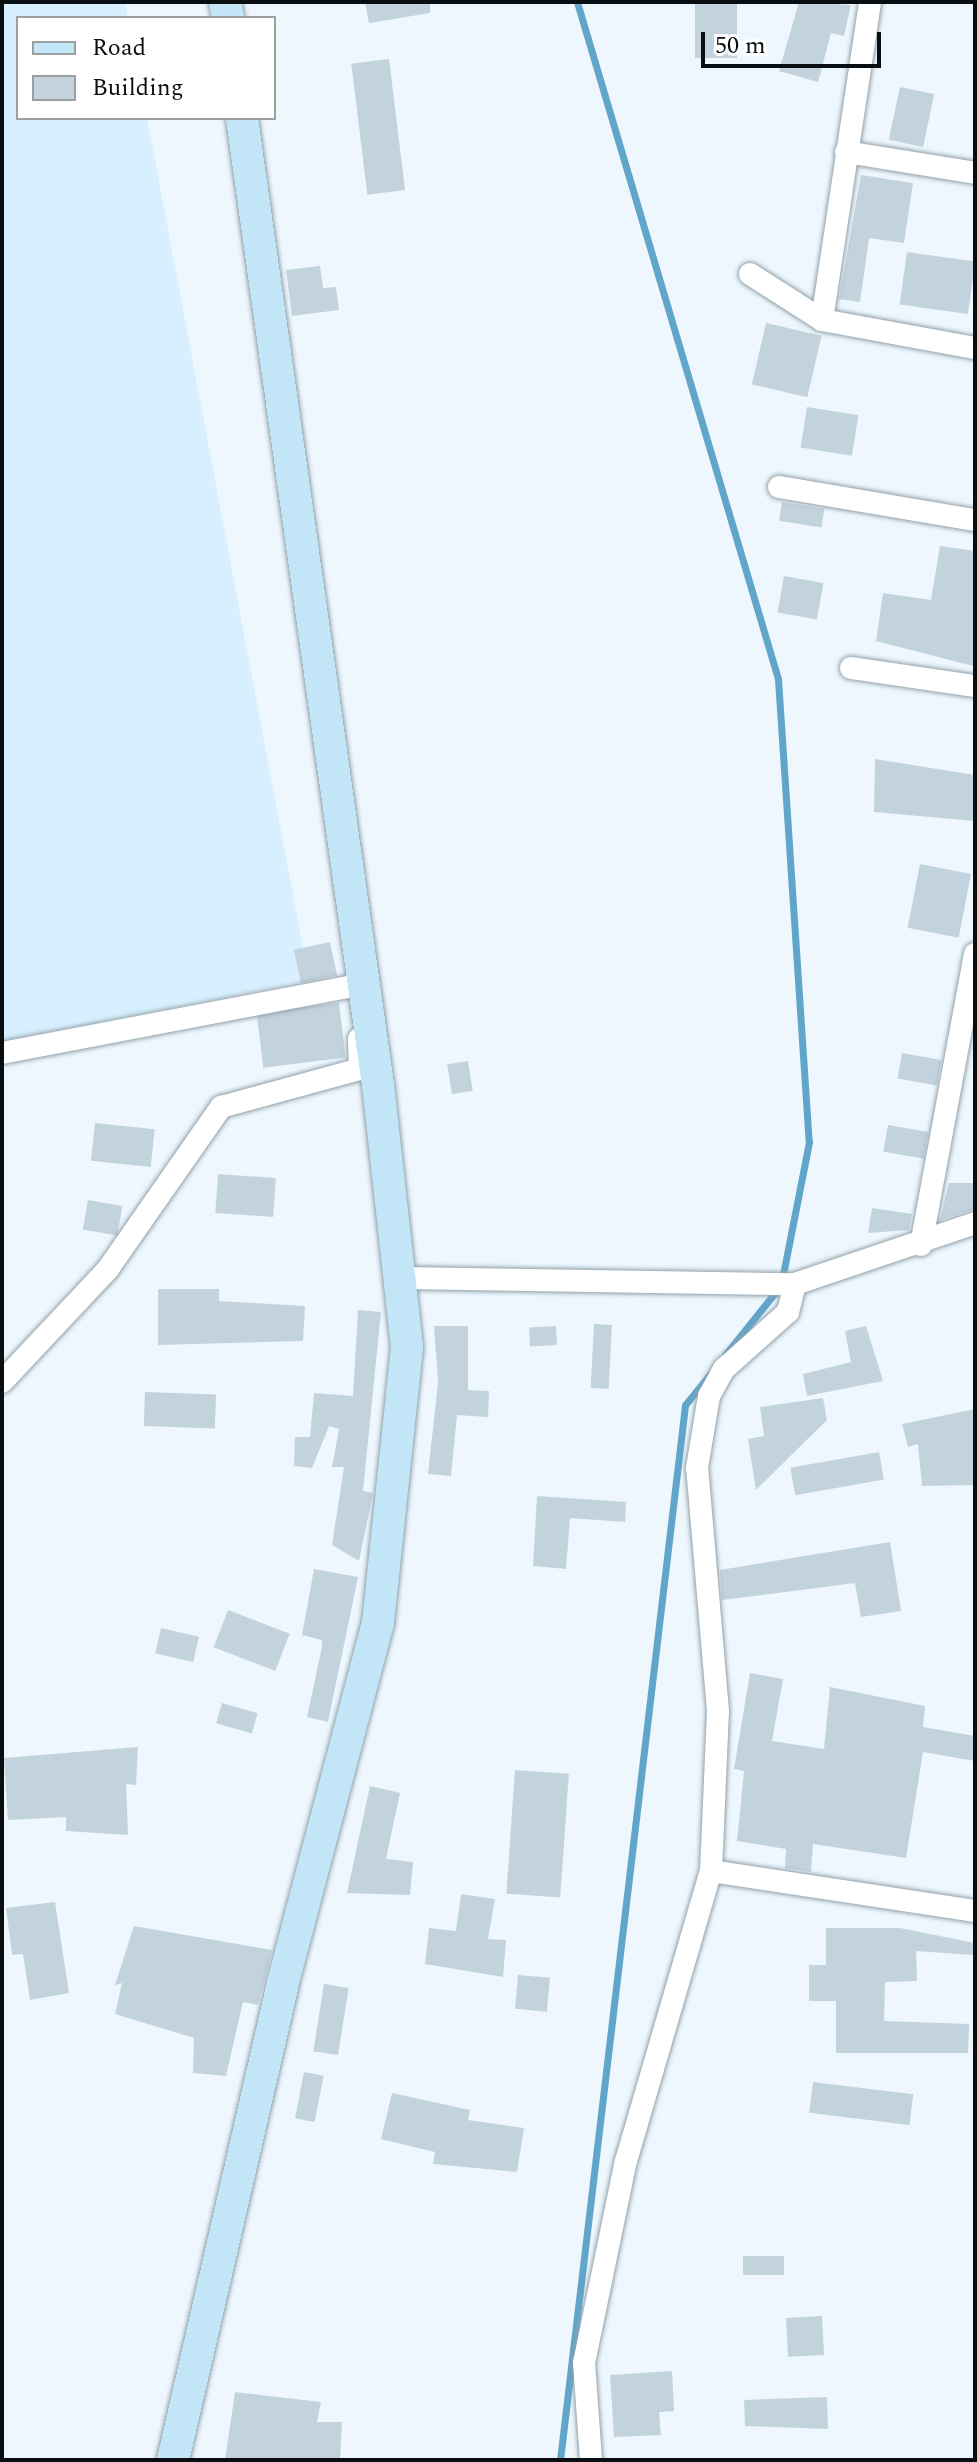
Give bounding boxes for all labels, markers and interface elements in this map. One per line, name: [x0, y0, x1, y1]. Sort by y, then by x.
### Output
legend: [16, 16, 276, 120]
scale bar: [705, 16, 885, 66]
text: 50 m: [715, 28, 766, 64]
text: Road: [92, 30, 146, 66]
text: Building: [92, 70, 184, 106]

